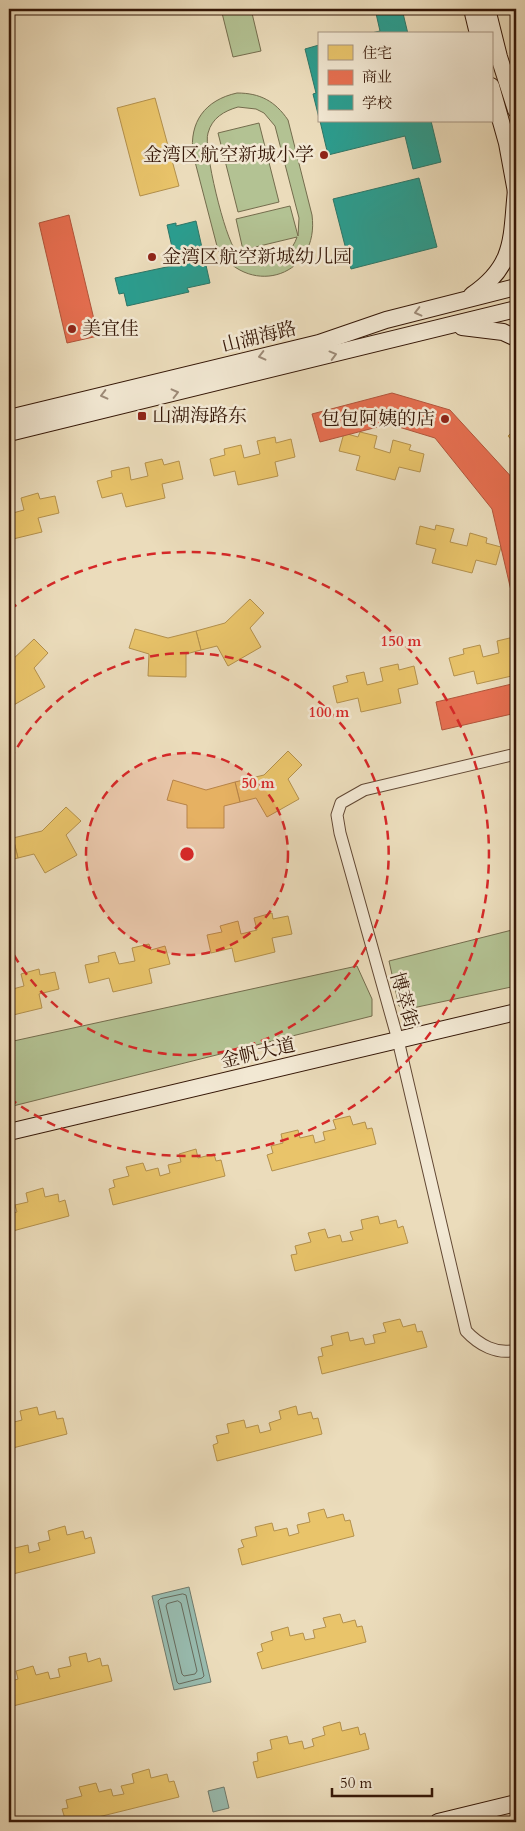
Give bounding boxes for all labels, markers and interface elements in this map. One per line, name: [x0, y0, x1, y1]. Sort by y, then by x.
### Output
legend: [318, 32, 492, 122]
text: 住宅: [362, 43, 392, 63]
text: 商业: [362, 67, 392, 87]
text: 学校: [362, 93, 392, 113]
place label: 金湾区航空新城小学: [143, 142, 314, 168]
marker: 金湾区航空新城小学: [318, 149, 330, 161]
place label: 金湾区航空新城幼儿园: [162, 244, 352, 270]
marker: 金湾区航空新城幼儿园: [146, 251, 158, 263]
one-way arrow: [414, 306, 422, 317]
street label: 山湖海路: [219, 315, 299, 359]
place label: 美宜佳: [82, 316, 139, 342]
marker: 美宜佳: [66, 323, 78, 335]
one-way arrow: [257, 350, 266, 361]
one-way arrow: [329, 350, 337, 360]
one-way arrow: [171, 388, 180, 399]
one-way arrow: [99, 389, 108, 400]
place label: 山湖海路东: [152, 403, 247, 429]
place label: 包包阿姨的店: [321, 406, 435, 432]
marker: 山湖海路东: [136, 410, 148, 422]
marker: 包包阿姨的店: [439, 413, 451, 425]
text: 150 m: [381, 631, 422, 651]
text: 100 m: [309, 702, 350, 722]
text: 50 m: [241, 773, 275, 793]
centre of rings: [178, 845, 196, 863]
street label: 博萃街: [384, 969, 424, 1031]
street label: 金帆大道: [218, 1032, 298, 1074]
scale bar: [332, 1766, 432, 1798]
text: 50 m: [340, 1773, 372, 1793]

